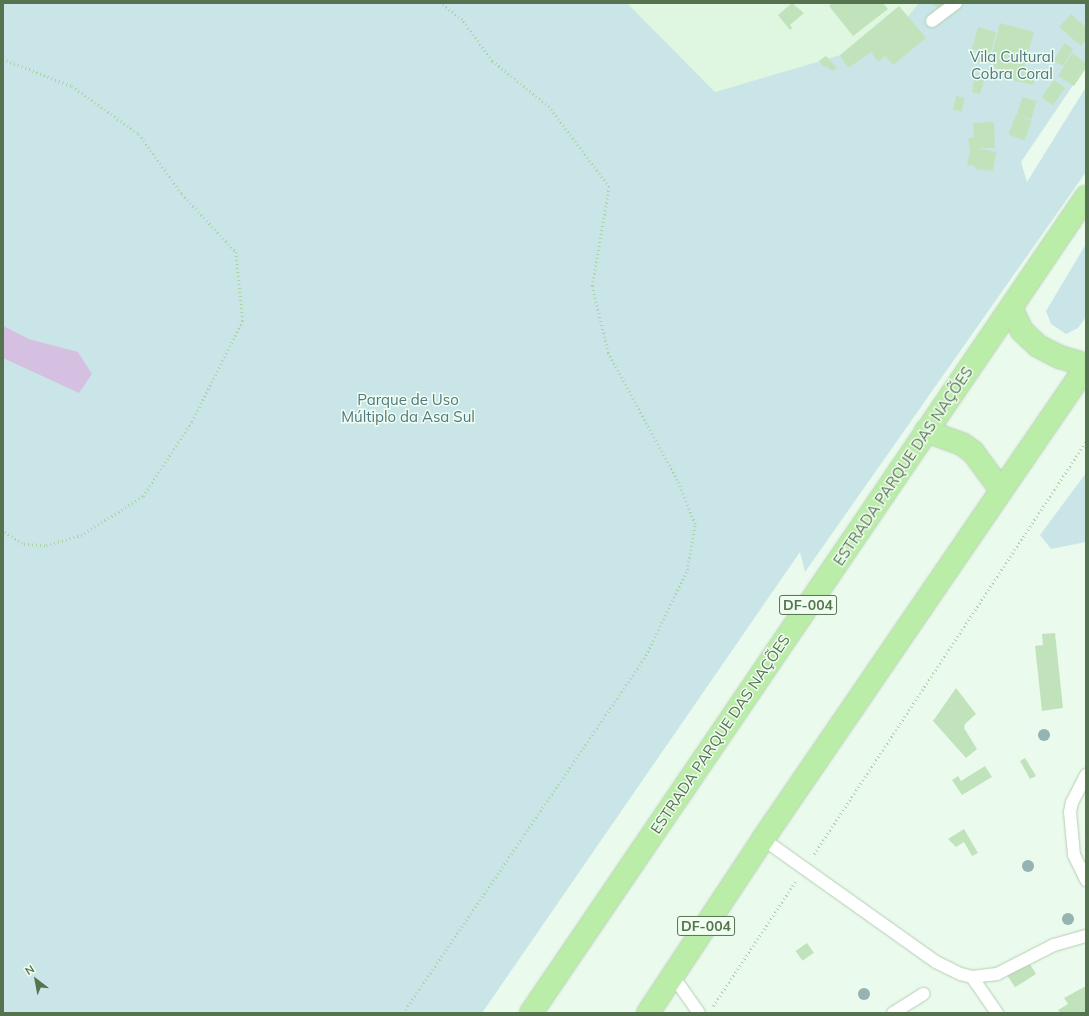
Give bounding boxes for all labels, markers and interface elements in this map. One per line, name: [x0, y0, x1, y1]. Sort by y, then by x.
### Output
park label: Vila Cultural Cobra Coral: [970, 47, 1054, 82]
street label: ESTRADA PARQUE DAS NAÇÕES: [830, 363, 976, 569]
park label: Parque de Uso Múltiplo da Asa Sul: [341, 390, 475, 425]
road number: DF-004: [779, 593, 837, 617]
street label: ESTRADA PARQUE DAS NAÇÕES: [647, 631, 793, 837]
road number: DF-004: [677, 914, 735, 938]
north arrow: [16, 960, 56, 1000]
text: N: [22, 962, 37, 978]

